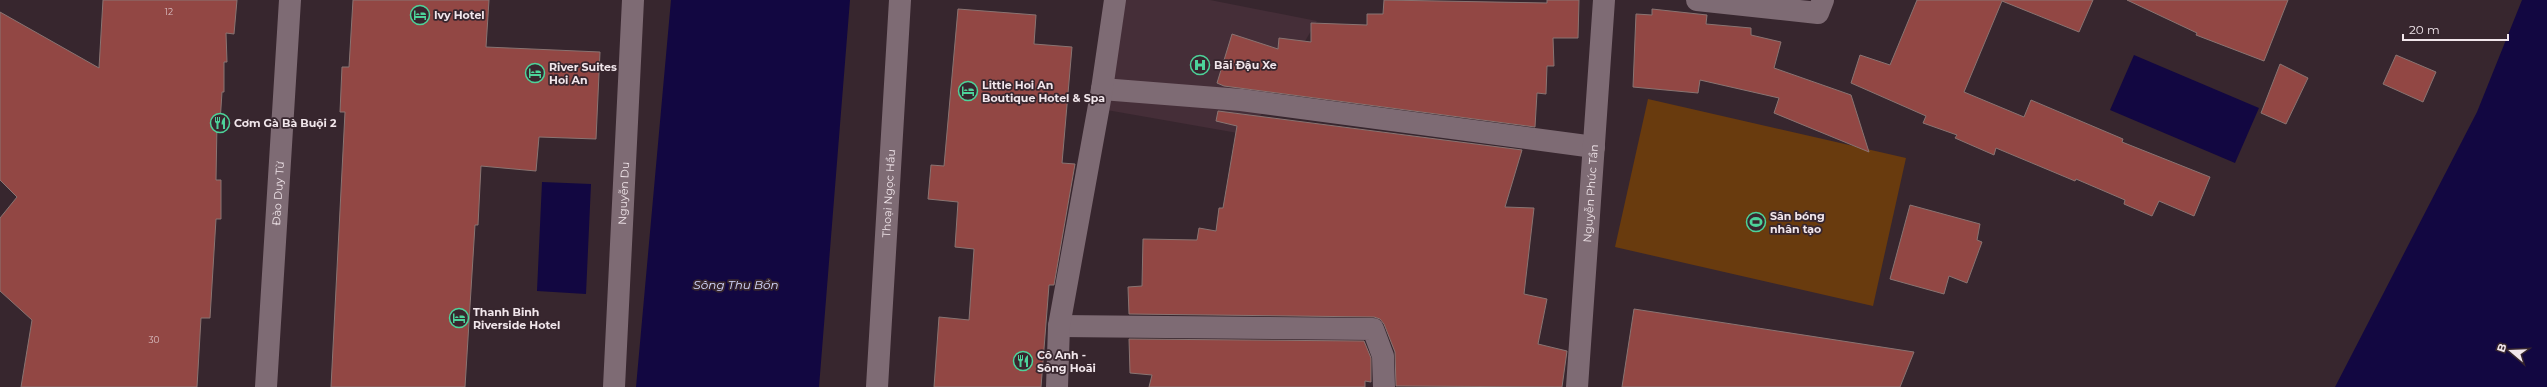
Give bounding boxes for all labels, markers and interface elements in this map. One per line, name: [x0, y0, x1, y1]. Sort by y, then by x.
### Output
hotel icon: Ivy Hotel: [409, 4, 431, 26]
house number: 12: [165, 6, 173, 17]
place label: Ivy Hotel: [434, 8, 485, 22]
scale bar: [2403, 16, 2508, 42]
text: 20 m: [2409, 22, 2440, 37]
hospital icon: Bãi Đậu Xe: [1189, 54, 1211, 76]
place label: Bãi Đậu Xe: [1214, 58, 1277, 72]
place label: River Suites Hoi An: [549, 60, 617, 87]
hotel icon: River Suites Hoi An: [524, 62, 546, 84]
place label: Little Hoi An Boutique Hotel & Spa: [982, 78, 1105, 105]
hotel icon: Little Hoi An Boutique Hotel & Spa: [957, 80, 979, 102]
restaurant icon: Cơm Gà Bà Buội 2: [209, 112, 231, 134]
place label: Cơm Gà Bà Buội 2: [234, 116, 337, 130]
street label: Nguyễn Phúc Tần: [1580, 144, 1601, 243]
street label: Thoại Ngọc Hầu: [879, 149, 898, 238]
street label: Đào Duy Từ: [269, 160, 287, 226]
street label: Nguyễn Du: [615, 161, 632, 225]
place label: Sân bóng nhân tạo: [1770, 209, 1825, 236]
sports icon: Sân bóng nhân tạo: [1745, 211, 1767, 233]
water label: Sông Thu Bồn: [693, 277, 779, 292]
place label: Thanh Binh Riverside Hotel: [473, 305, 560, 332]
hotel icon: Thanh Binh Riverside Hotel: [448, 307, 470, 329]
north arrow: [2491, 331, 2531, 371]
house number: 30: [148, 334, 160, 345]
text: B: [2494, 341, 2510, 354]
place label: Cô Anh - Sông Hoāi: [1037, 348, 1096, 375]
restaurant icon: Cô Anh - Sông Hoāi: [1012, 350, 1034, 372]

